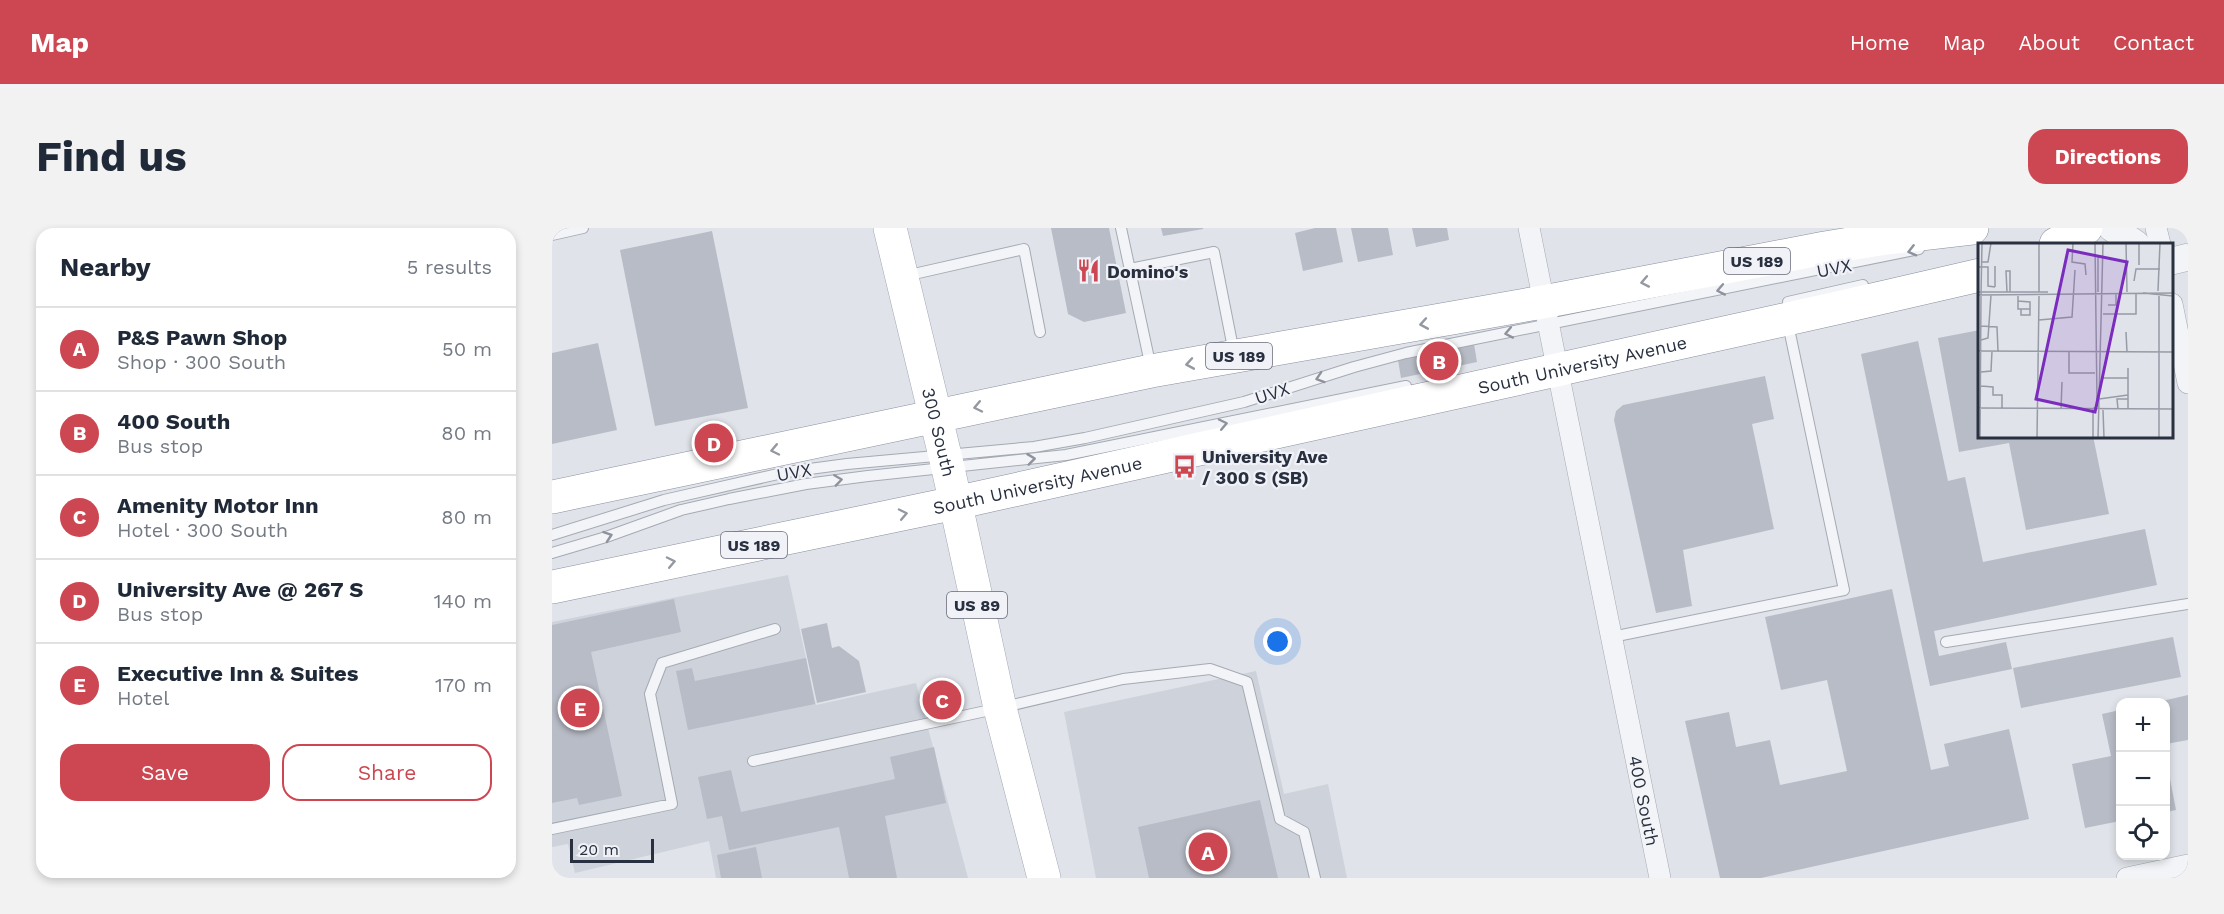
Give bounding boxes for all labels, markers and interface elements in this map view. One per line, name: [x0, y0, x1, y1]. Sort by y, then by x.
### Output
text: Map: [30, 26, 89, 59]
text: Home: [1850, 30, 1910, 55]
text: Map: [1943, 30, 1986, 55]
text: About: [2019, 30, 2080, 55]
text: Contact: [2113, 30, 2194, 55]
button: Directions: [2028, 129, 2188, 184]
text: Find us: [36, 132, 187, 181]
one-way arrow: [1907, 243, 1917, 256]
inset map: [1978, 243, 2173, 438]
road number: US 189: [1724, 248, 1790, 274]
text: Nearby: [60, 252, 151, 282]
street label: UVX: [1815, 254, 1853, 282]
text: 5 results: [407, 255, 492, 279]
restaurant icon: Domino's: [1076, 258, 1102, 284]
place label: Domino's: [1107, 261, 1189, 282]
one-way arrow: [1640, 275, 1650, 288]
one-way arrow: [1717, 283, 1727, 296]
one-way arrow: [1419, 317, 1428, 329]
text: P&S Pawn Shop: [117, 325, 287, 350]
one-way arrow: [1505, 326, 1515, 339]
street label: South University Avenue: [1476, 331, 1689, 398]
text: A: [73, 337, 86, 361]
text: 50 m: [442, 337, 492, 361]
pin: B: [1420, 338, 1458, 384]
road number: US 189: [1206, 343, 1272, 369]
text: Shop · 300 South: [117, 350, 286, 374]
one-way arrow: [1185, 358, 1195, 370]
one-way arrow: [1315, 371, 1326, 383]
street label: UVX: [1252, 378, 1292, 408]
street label: 300 South: [918, 385, 960, 479]
one-way arrow: [974, 400, 984, 413]
text: 400 South: [117, 409, 230, 434]
one-way arrow: [1218, 418, 1228, 431]
pin: D: [694, 420, 734, 466]
text: B: [73, 421, 86, 445]
text: 80 m: [441, 421, 492, 445]
text: Bus stop: [117, 434, 203, 458]
one-way arrow: [770, 442, 780, 455]
place label: University Ave / 300 S (SB): [1202, 446, 1328, 488]
street label: South University Avenue: [931, 451, 1144, 518]
bus stop icon: University Ave / 300 S (SB): [1171, 453, 1197, 479]
one-way arrow: [1027, 454, 1036, 466]
street label: UVX: [775, 459, 813, 485]
one-way arrow: [833, 475, 842, 487]
text: Amenity Motor Inn: [117, 493, 319, 518]
text: C: [73, 505, 86, 529]
text: 80 m: [441, 505, 492, 529]
one-way arrow: [898, 508, 908, 521]
text: Hotel · 300 South: [117, 518, 288, 542]
one-way arrow: [602, 531, 613, 544]
road number: US 189: [721, 532, 787, 558]
one-way arrow: [666, 556, 676, 569]
text: University Ave @ 267 S: [117, 577, 364, 602]
text: D: [72, 589, 87, 613]
text: 140 m: [434, 589, 492, 613]
road number: US 89: [947, 592, 1007, 618]
text: Bus stop: [117, 602, 203, 626]
your location: [1263, 627, 1292, 656]
text: Executive Inn & Suites: [117, 661, 359, 686]
text: E: [73, 673, 86, 697]
text: 170 m: [435, 673, 492, 697]
pin: C: [922, 678, 962, 722]
text: Hotel: [117, 686, 169, 710]
pin: E: [561, 686, 600, 730]
map controls: [2116, 698, 2170, 860]
button: +: [2116, 698, 2170, 752]
button: Save: [60, 744, 270, 801]
button: Share: [282, 744, 492, 801]
button: −: [2116, 752, 2170, 806]
street label: 400 South: [1625, 753, 1664, 848]
button: locate: [2116, 806, 2170, 860]
pin: A: [1188, 830, 1228, 874]
scale bar: [570, 836, 654, 864]
text: 20 m: [579, 840, 619, 859]

